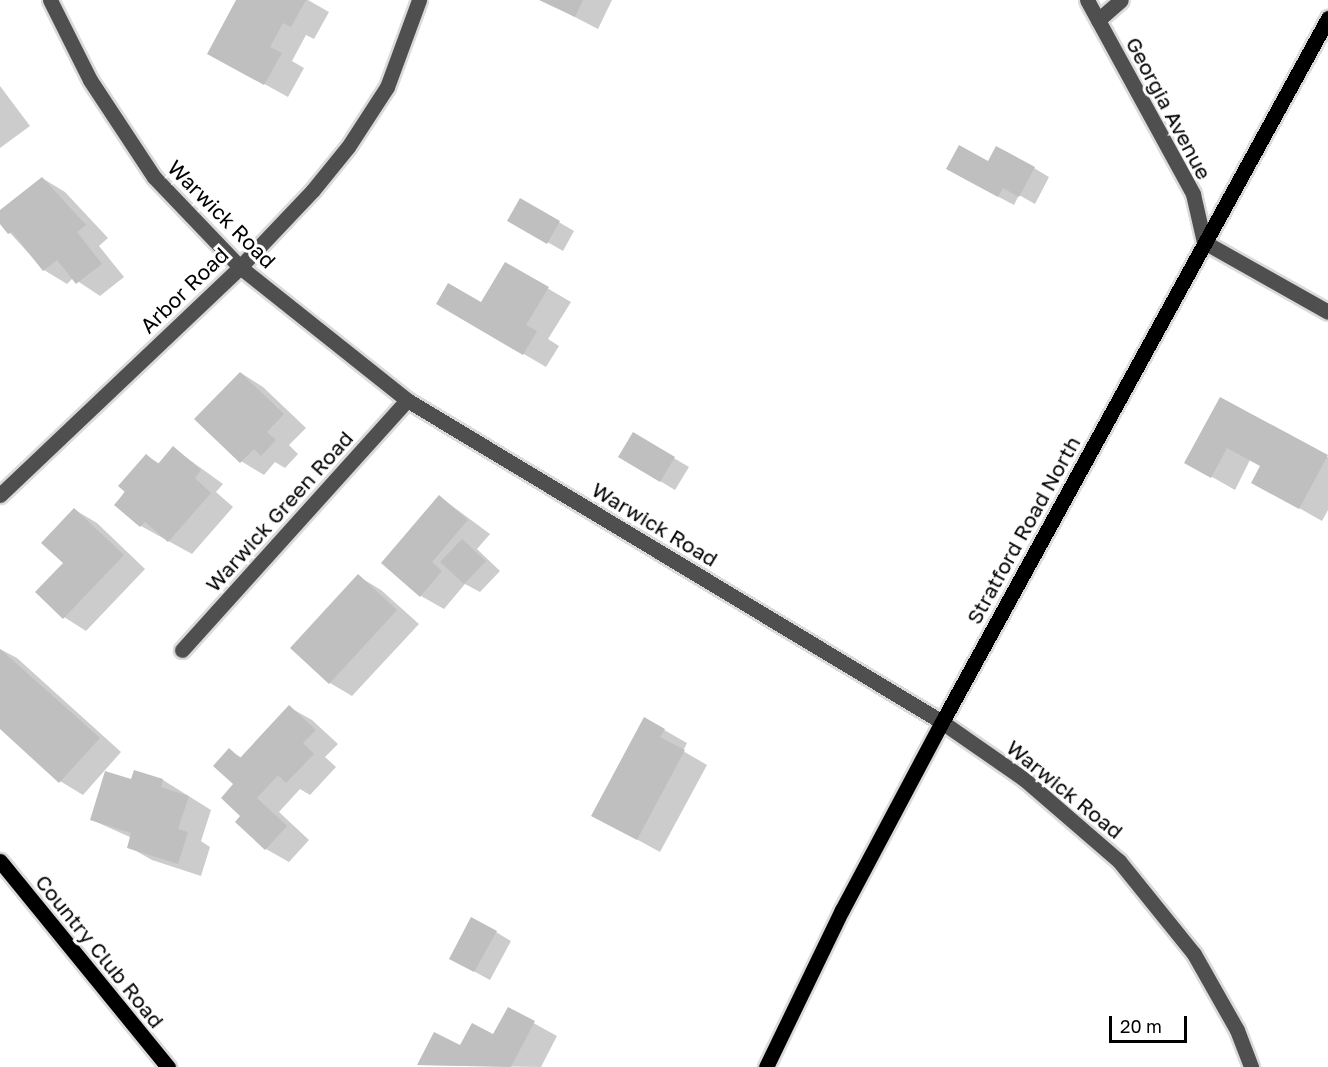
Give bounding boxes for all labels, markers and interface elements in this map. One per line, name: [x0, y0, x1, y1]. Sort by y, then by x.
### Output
street label: Georgia Avenue: [1121, 33, 1217, 183]
street label: Warwick Road: [163, 155, 281, 273]
street label: Arbor Road: [135, 242, 233, 338]
street label: Warwick Green Road: [200, 425, 358, 597]
street label: Stratford Road North: [961, 432, 1085, 628]
street label: Warwick Road: [587, 477, 723, 571]
street label: Warwick Road: [1002, 734, 1128, 844]
street label: Country Club Road: [30, 869, 170, 1033]
scale bar: [1112, 1004, 1190, 1042]
text: 20 m: [1120, 1015, 1162, 1037]

